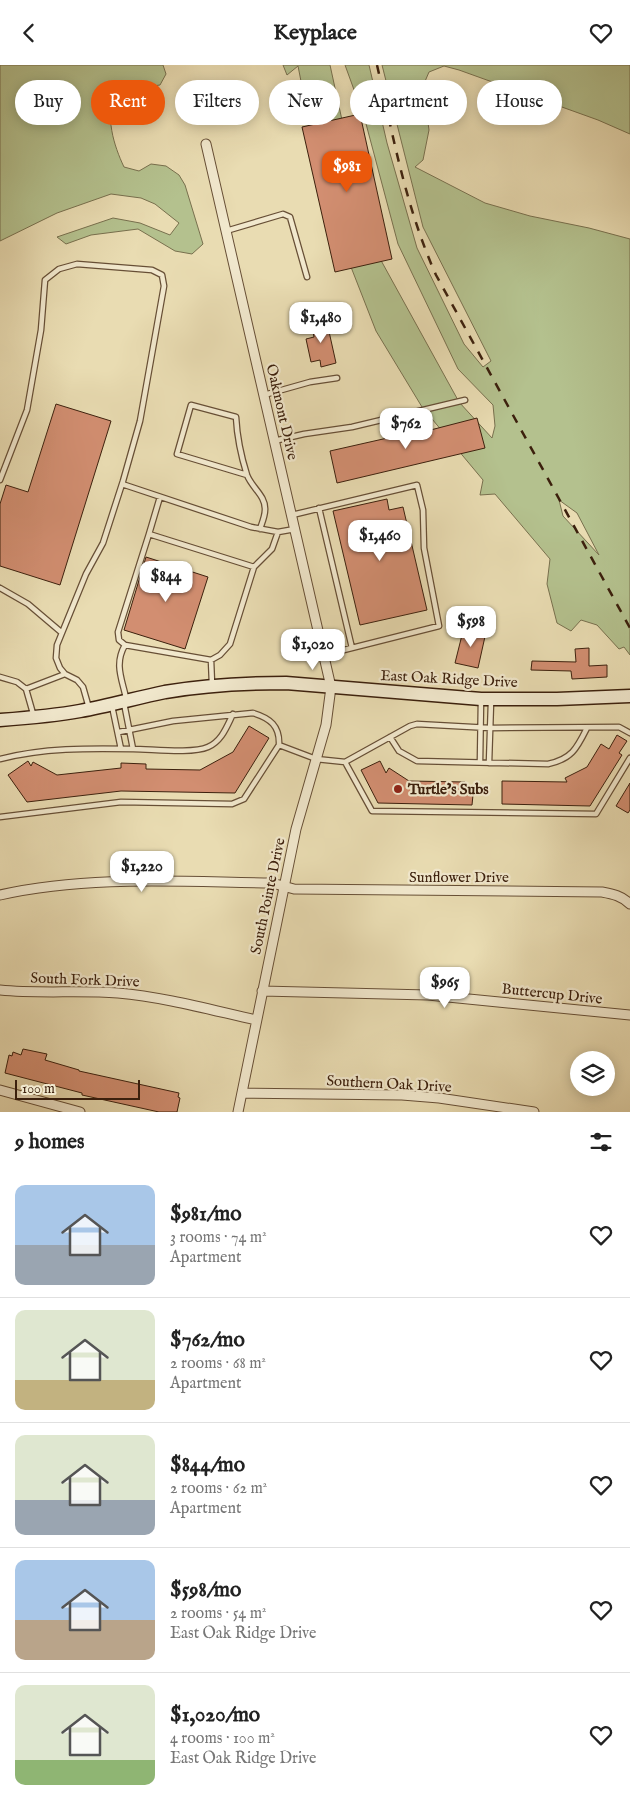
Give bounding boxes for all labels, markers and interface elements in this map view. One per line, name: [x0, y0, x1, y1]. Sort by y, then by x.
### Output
icon: back: [15, 19, 43, 47]
text: Keyplace: [273, 19, 357, 47]
icon: heart: [587, 19, 615, 47]
chip: Buy: [15, 80, 81, 125]
chip: Rent: [91, 80, 165, 125]
chip: Filters: [175, 80, 259, 125]
chip: New: [269, 80, 340, 125]
chip: Apartment: [350, 80, 467, 125]
chip: House: [477, 80, 562, 125]
pin: $981: [317, 151, 377, 193]
text: $981: [333, 157, 361, 177]
pin: $1,480: [280, 301, 362, 344]
text: $1,480: [300, 308, 342, 328]
street label: Oakmont Drive: [262, 362, 302, 462]
pin: $762: [376, 407, 436, 450]
text: $762: [391, 414, 421, 434]
pin: $1,460: [339, 519, 421, 562]
text: $1,460: [359, 526, 401, 546]
pin: $844: [136, 561, 196, 603]
text: $844: [151, 567, 181, 587]
pin: $598: [441, 605, 501, 648]
text: $598: [457, 612, 485, 632]
pin: $1,020: [272, 629, 354, 671]
text: $1,020: [292, 635, 334, 655]
street label: East Oak Ridge Drive: [380, 666, 518, 692]
place label: Turtle’s Subs: [407, 780, 489, 799]
marker: Turtle’s Subs: [392, 783, 404, 795]
street label: South Pointe Drive: [246, 836, 290, 956]
pin: $1,220: [101, 851, 183, 893]
text: $1,220: [121, 857, 163, 877]
street label: Sunflower Drive: [409, 868, 509, 887]
pin: $965: [415, 967, 475, 1009]
street label: South Fork Drive: [30, 969, 140, 991]
text: $965: [431, 973, 459, 993]
street label: Buttercup Drive: [501, 979, 603, 1009]
map controls: [570, 1051, 615, 1096]
button: layers: [570, 1051, 615, 1096]
street label: Southern Oak Drive: [326, 1071, 452, 1097]
scale bar: [15, 1077, 140, 1100]
text: 100 m: [22, 1080, 55, 1098]
icon: filters: [587, 1128, 615, 1156]
text: 9 homes: [15, 1129, 84, 1156]
text: $981/mo: [170, 1201, 241, 1228]
icon: home: [55, 1205, 115, 1265]
icon: heart: [587, 1221, 615, 1249]
text: 3 rooms · 74 m²: [170, 1228, 267, 1248]
text: Apartment: [170, 1248, 241, 1268]
text: $762/mo: [170, 1327, 245, 1354]
icon: home: [55, 1330, 115, 1390]
icon: heart: [587, 1346, 615, 1374]
text: 2 rooms · 68 m²: [170, 1354, 266, 1374]
text: Apartment: [170, 1374, 241, 1394]
text: $844/mo: [170, 1452, 245, 1479]
icon: home: [55, 1455, 115, 1515]
icon: heart: [587, 1471, 615, 1499]
text: 2 rooms · 62 m²: [170, 1479, 267, 1499]
text: Apartment: [170, 1499, 241, 1519]
text: $598/mo: [170, 1577, 241, 1604]
icon: home: [55, 1580, 115, 1640]
icon: heart: [587, 1596, 615, 1624]
text: 2 rooms · 54 m²: [170, 1604, 267, 1624]
text: East Oak Ridge Drive: [170, 1624, 316, 1644]
text: $1,020/mo: [170, 1702, 260, 1729]
icon: home: [55, 1705, 115, 1765]
icon: heart: [587, 1721, 615, 1749]
text: 4 rooms · 100 m²: [170, 1729, 275, 1749]
text: East Oak Ridge Drive: [170, 1749, 316, 1769]

